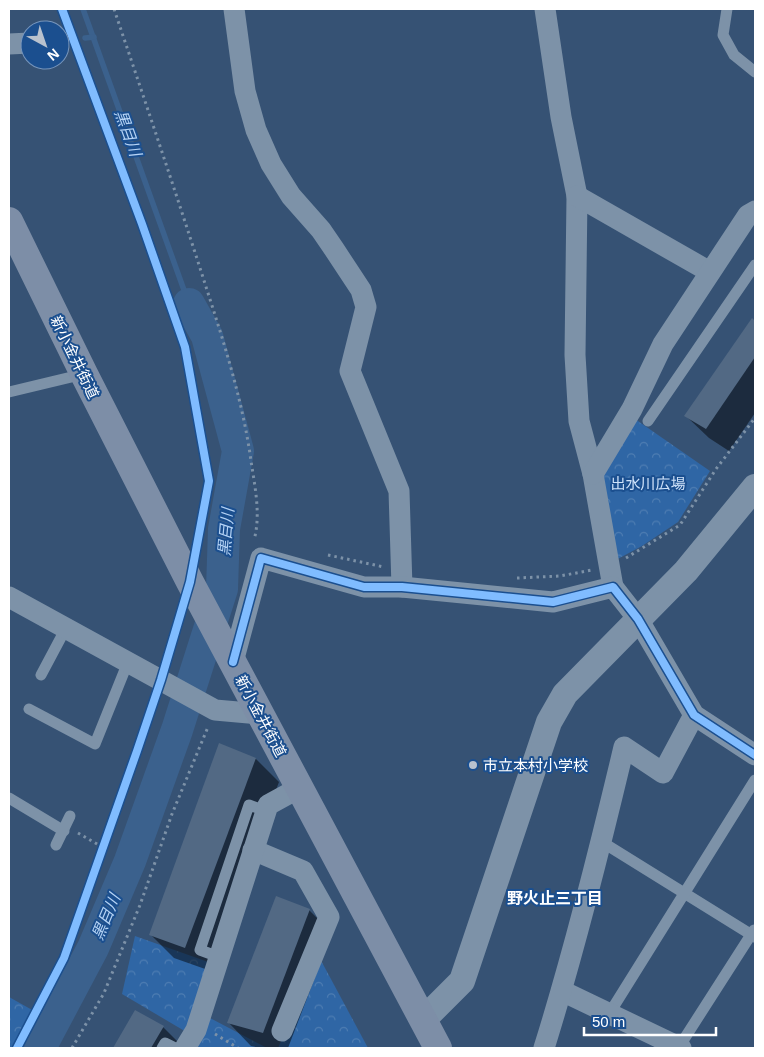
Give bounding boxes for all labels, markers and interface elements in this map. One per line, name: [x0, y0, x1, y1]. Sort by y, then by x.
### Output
north arrow: [20, 20, 70, 70]
text: N: [44, 46, 62, 64]
water label: 黒目川: [112, 108, 145, 160]
street label: 新小金井街道: [48, 313, 102, 401]
park label: 出水川広場: [610, 475, 686, 492]
water label: 黒目川: [215, 505, 237, 557]
street label: 新小金井街道: [232, 672, 290, 760]
place label: 市立本村小学校: [483, 757, 588, 774]
marker: 市立本村小学校: [467, 759, 479, 771]
water label: 黒目川: [89, 890, 124, 942]
district label: 野火止三丁目: [507, 890, 603, 907]
scale bar: [584, 1004, 716, 1036]
text: 50 m: [592, 1013, 625, 1030]

